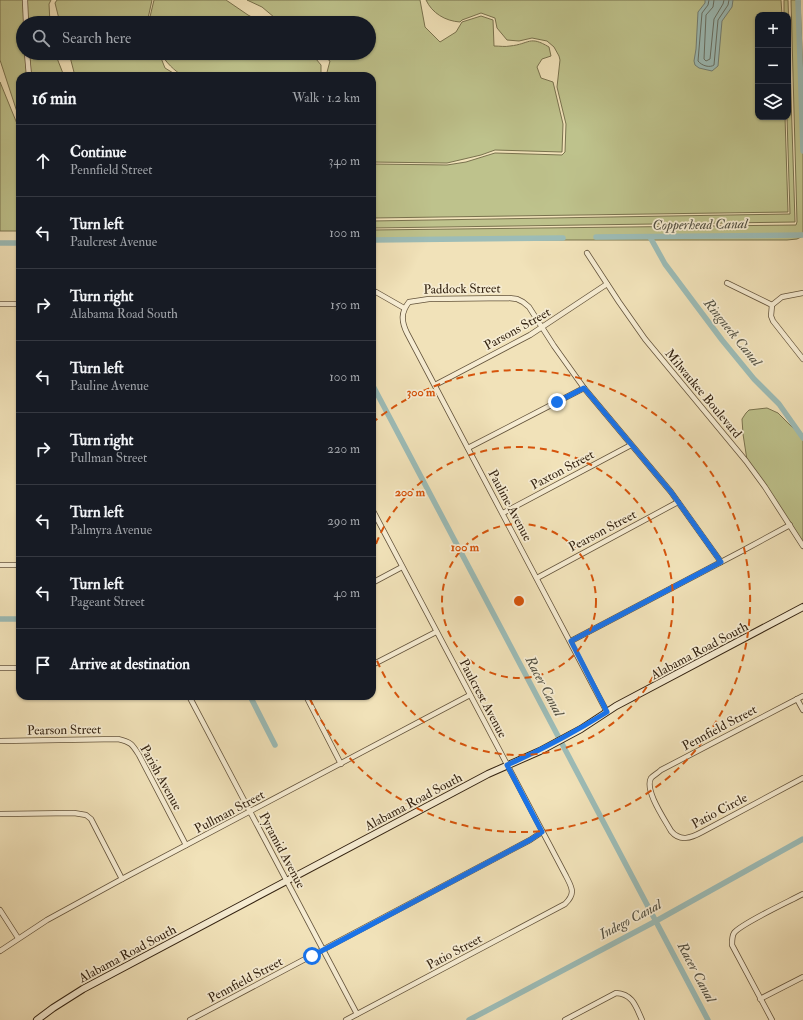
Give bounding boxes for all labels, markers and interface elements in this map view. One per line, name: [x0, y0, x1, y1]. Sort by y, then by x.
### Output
map controls: [755, 12, 791, 120]
button: +: [755, 12, 791, 48]
search box: [16, 16, 376, 60]
icon: search: [30, 27, 52, 49]
text: Search here: [62, 29, 131, 48]
button: −: [755, 48, 791, 84]
button: layers: [755, 84, 791, 120]
text: 16 min: [32, 88, 77, 109]
text: Walk · 1.2 km: [292, 90, 360, 106]
text: Continue: [70, 143, 126, 162]
icon: ahead: [32, 150, 54, 172]
text: 340 m: [329, 153, 360, 169]
text: Pennfield Street: [70, 162, 152, 178]
text: Turn left: [70, 215, 124, 234]
water label: Copperhead Canal: [652, 215, 749, 234]
icon: left: [32, 222, 54, 244]
text: 100 m: [329, 225, 360, 241]
text: Paulcrest Avenue: [70, 234, 157, 250]
street label: Paddock Street: [423, 280, 501, 298]
text: Turn right: [70, 287, 133, 306]
icon: right: [32, 294, 54, 316]
water label: Ringneck Canal: [700, 294, 766, 371]
text: 150 m: [330, 297, 360, 313]
street label: Parsons Street: [481, 304, 553, 354]
text: Alabama Road South: [70, 306, 178, 322]
street label: Milwaukee Boulevard: [661, 346, 745, 442]
text: Turn left: [70, 359, 124, 378]
icon: left: [32, 366, 54, 388]
text: 100 m: [329, 369, 360, 385]
text: Pauline Avenue: [70, 378, 149, 394]
text: 300 m: [407, 385, 436, 400]
route end: [548, 393, 566, 411]
text: Turn right: [70, 431, 133, 450]
icon: right: [32, 438, 54, 460]
text: 220 m: [327, 441, 360, 457]
street label: Paxton Street: [528, 446, 597, 493]
text: Pullman Street: [70, 450, 147, 466]
street label: Pauline Avenue: [485, 467, 536, 544]
text: 200 m: [395, 485, 426, 500]
text: Turn left: [70, 503, 124, 522]
street label: Pearson Street: [566, 506, 639, 555]
icon: left: [32, 510, 54, 532]
text: 290 m: [327, 513, 360, 529]
text: Palmyra Avenue: [70, 522, 152, 538]
text: 100 m: [451, 540, 480, 555]
text: Turn left: [70, 575, 124, 594]
icon: left: [32, 582, 54, 604]
text: 40 m: [334, 585, 360, 601]
text: Pageant Street: [70, 594, 145, 610]
centre of rings: [512, 594, 526, 608]
street label: Alabama Road South: [647, 618, 751, 684]
water label: Racer Canal: [521, 652, 568, 721]
icon: arrive: [32, 654, 54, 676]
text: Arrive at destination: [70, 655, 190, 674]
street label: Paulcrest Avenue: [456, 656, 511, 741]
street label: Pennfield Street: [679, 701, 760, 754]
street label: Pearson Street: [27, 721, 101, 739]
street label: Parish Avenue: [137, 742, 186, 814]
street label: Alabama Road South: [361, 769, 465, 835]
street label: Pullman Street: [192, 787, 267, 837]
street label: Patio Circle: [689, 789, 751, 832]
street label: Pyramid Avenue: [255, 810, 309, 892]
water label: Indego Canal: [595, 895, 666, 943]
street label: Alabama Road South: [75, 921, 179, 987]
street label: Patio Street: [424, 931, 485, 973]
water label: Racer Canal: [673, 938, 720, 1007]
route start: [303, 947, 321, 965]
street label: Pennfield Street: [205, 953, 286, 1006]

